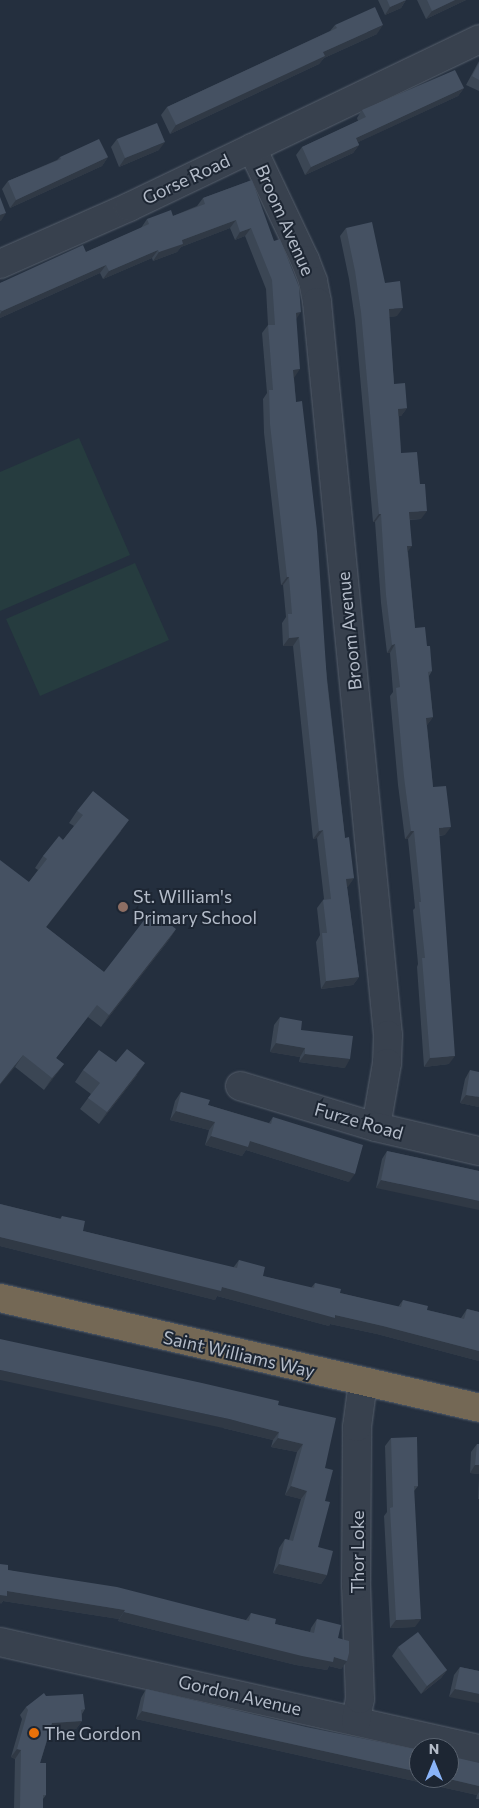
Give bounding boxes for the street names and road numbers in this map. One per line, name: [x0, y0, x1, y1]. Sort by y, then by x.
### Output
street label: Gorse Road: [139, 149, 233, 209]
street label: Broom Avenue: [251, 161, 319, 279]
street label: Broom Avenue: [332, 571, 366, 691]
street label: Furze Road: [312, 1098, 406, 1144]
street label: Saint Williams Way: [161, 1326, 317, 1382]
street label: Thor Loke: [346, 1510, 368, 1594]
street label: Gordon Avenue: [176, 1670, 304, 1720]

